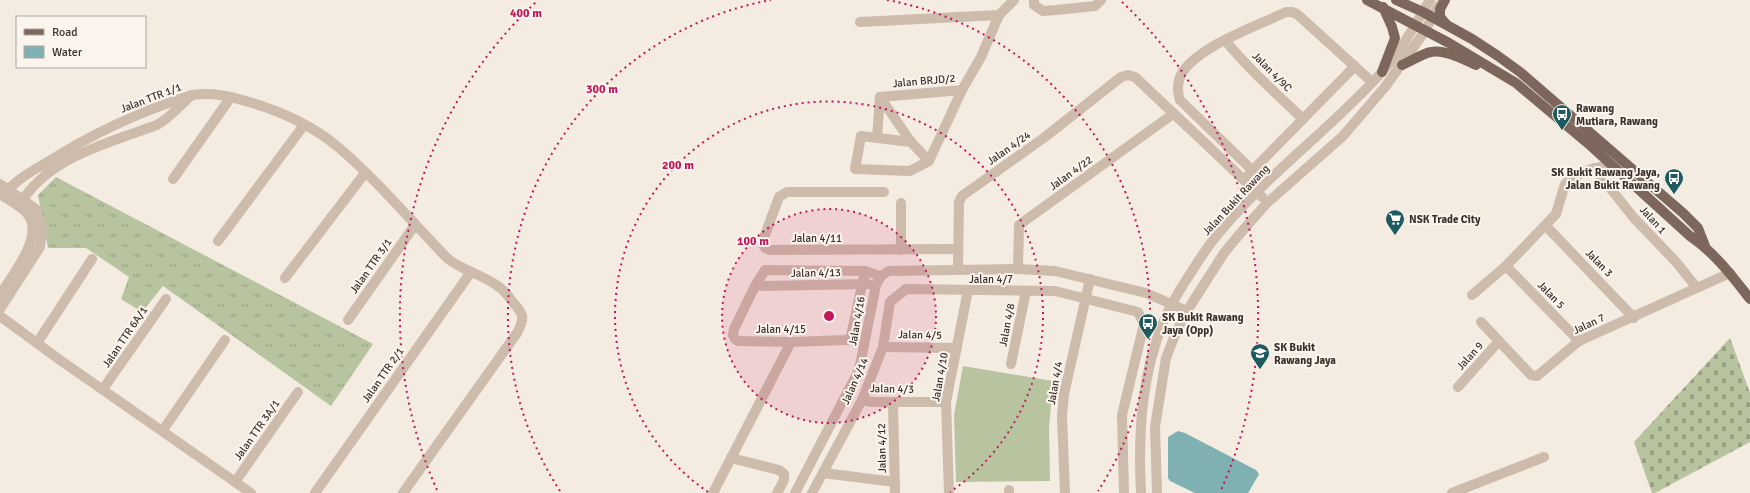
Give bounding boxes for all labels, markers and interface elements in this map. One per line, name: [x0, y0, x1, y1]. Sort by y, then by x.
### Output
text: 400 m: [510, 6, 542, 21]
legend: [16, 16, 146, 68]
text: Road: [52, 25, 78, 40]
text: Water: [52, 45, 83, 60]
street label: Jalan 4/9C: [1250, 50, 1295, 95]
street label: Jalan BRJD/2: [892, 72, 956, 90]
street label: Jalan TTR 1/1: [119, 80, 183, 116]
text: 300 m: [586, 82, 618, 97]
place label: Rawang Mutiara, Rawang: [1576, 102, 1658, 128]
bus stop icon: Rawang Mutiara, Rawang: [1551, 103, 1573, 131]
street label: Jalan 4/24: [985, 128, 1033, 168]
street label: Jalan 4/22: [1047, 153, 1095, 193]
text: 200 m: [662, 158, 694, 173]
street label: Jalan Bukit Rawang: [1200, 162, 1272, 238]
place label: SK Bukit Rawang Jaya, Jalan Bukit Rawang: [1551, 166, 1660, 192]
bus stop icon: SK Bukit Rawang Jaya, Jalan Bukit Rawang: [1663, 167, 1685, 195]
street label: Jalan 1: [1637, 203, 1669, 237]
supermarket icon: NSK Trade City: [1384, 208, 1406, 236]
place label: NSK Trade City: [1409, 213, 1481, 226]
street label: Jalan 4/11: [792, 232, 842, 245]
text: 100 m: [737, 234, 769, 249]
street label: Jalan TTR 3/1: [347, 236, 395, 296]
street label: Jalan 3: [1583, 246, 1615, 280]
street label: Jalan 4/13: [791, 266, 841, 280]
street label: Jalan 4/7: [969, 273, 1013, 286]
street label: Jalan 5: [1535, 278, 1567, 312]
street label: Jalan 4/16: [846, 295, 868, 347]
street label: Jalan 4/8: [996, 302, 1018, 348]
street label: Jalan TTR 6A/1: [100, 304, 150, 370]
centre of rings: [822, 309, 836, 323]
place label: SK Bukit Rawang Jaya (Opp): [1162, 311, 1244, 337]
street label: Jalan 7: [1571, 311, 1607, 337]
bus stop icon: SK Bukit Rawang Jaya (Opp): [1137, 312, 1159, 340]
street label: Jalan 4/15: [756, 323, 806, 336]
street label: Jalan 4/5: [898, 328, 942, 342]
street label: Jalan 9: [1454, 339, 1486, 373]
place label: SK Bukit Rawang Jaya: [1274, 341, 1336, 367]
school or university icon: SK Bukit Rawang Jaya: [1249, 342, 1271, 370]
street label: Jalan TTR 2/1: [359, 345, 407, 405]
street label: Jalan 4/10: [929, 351, 951, 403]
street label: Jalan 4/14: [839, 356, 871, 406]
street label: Jalan 4/4: [1045, 360, 1065, 406]
street label: Jalan 4/3: [870, 382, 914, 396]
street label: Jalan TTR 3A/1: [231, 397, 283, 463]
street label: Jalan 4/12: [875, 423, 889, 473]

